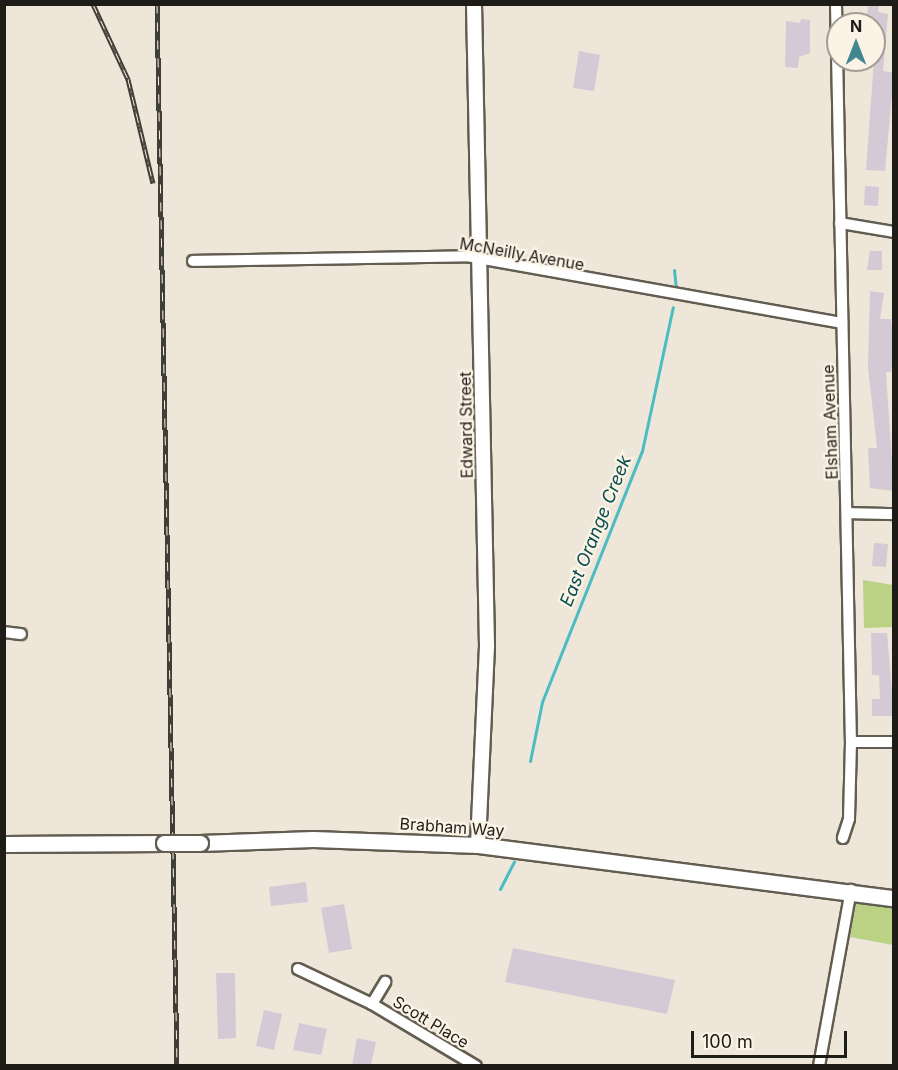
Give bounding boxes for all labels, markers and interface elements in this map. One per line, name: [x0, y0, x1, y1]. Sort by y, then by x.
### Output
north arrow: [826, 12, 886, 72]
text: N: [850, 16, 862, 36]
street label: McNeilly Avenue: [458, 234, 586, 274]
street label: Elsham Avenue: [818, 364, 842, 480]
street label: Edward Street: [455, 371, 477, 479]
water label: East Orange Creek: [556, 452, 636, 610]
street label: Brabham Way: [399, 814, 505, 840]
street label: Scott Place: [390, 992, 472, 1052]
scale bar: [694, 1019, 850, 1057]
text: 100 m: [702, 1031, 753, 1052]

